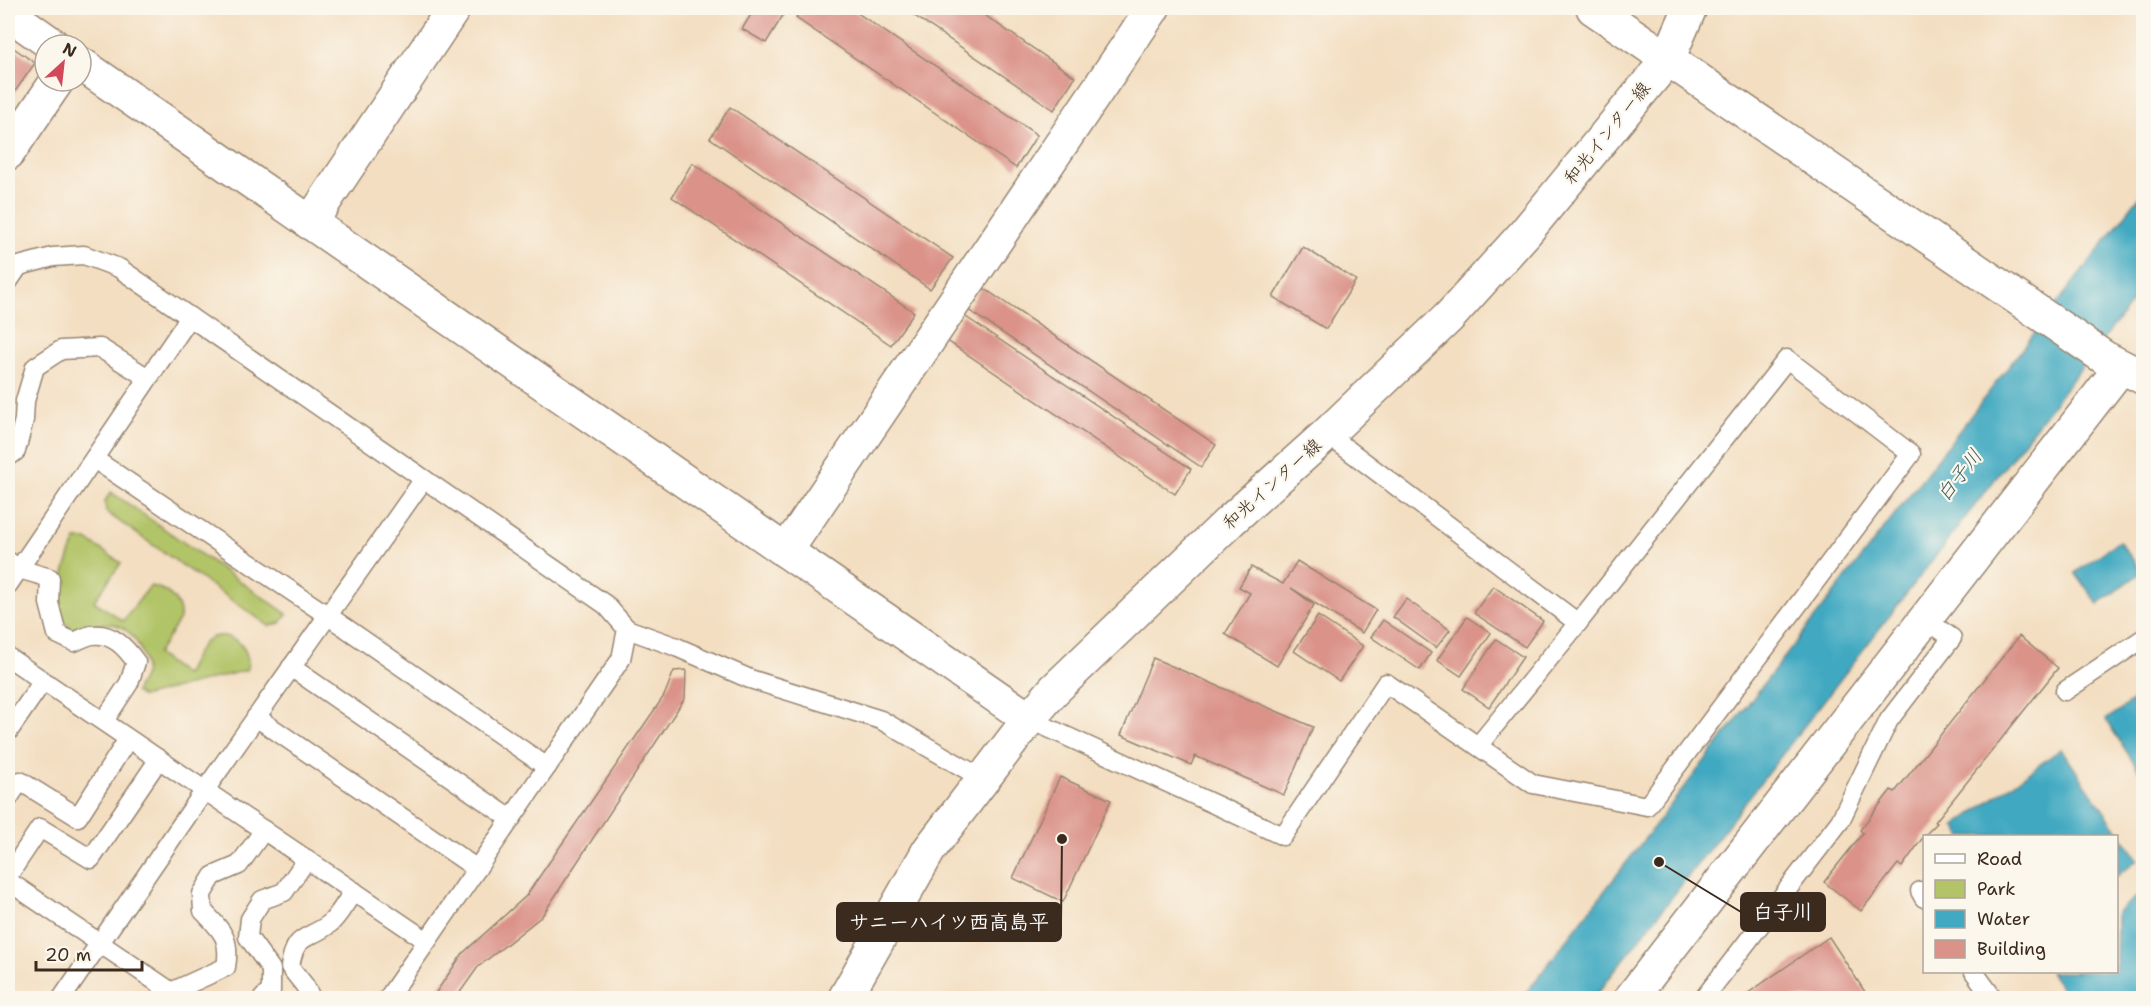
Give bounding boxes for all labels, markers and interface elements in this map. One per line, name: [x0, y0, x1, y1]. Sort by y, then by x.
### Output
north arrow: [33, 33, 93, 93]
text: N: [59, 38, 80, 62]
street label: 和光インター線: [1558, 77, 1656, 189]
street label: 和光インター線: [1217, 433, 1327, 535]
water label: 白子川: [1930, 443, 1988, 507]
legend: [1923, 835, 2118, 973]
text: Road: [1977, 847, 2022, 871]
text: Park: [1977, 877, 2016, 901]
callout: 白子川: [1741, 893, 1825, 931]
text: 白子川: [1753, 899, 1813, 925]
callout: サニーハイツ西高島平: [837, 903, 1061, 941]
text: Water: [1977, 907, 2030, 931]
text: サニーハイツ西高島平: [849, 909, 1049, 935]
scale bar: [36, 934, 142, 972]
text: Building: [1977, 937, 2046, 961]
text: 20 m: [45, 943, 91, 967]

